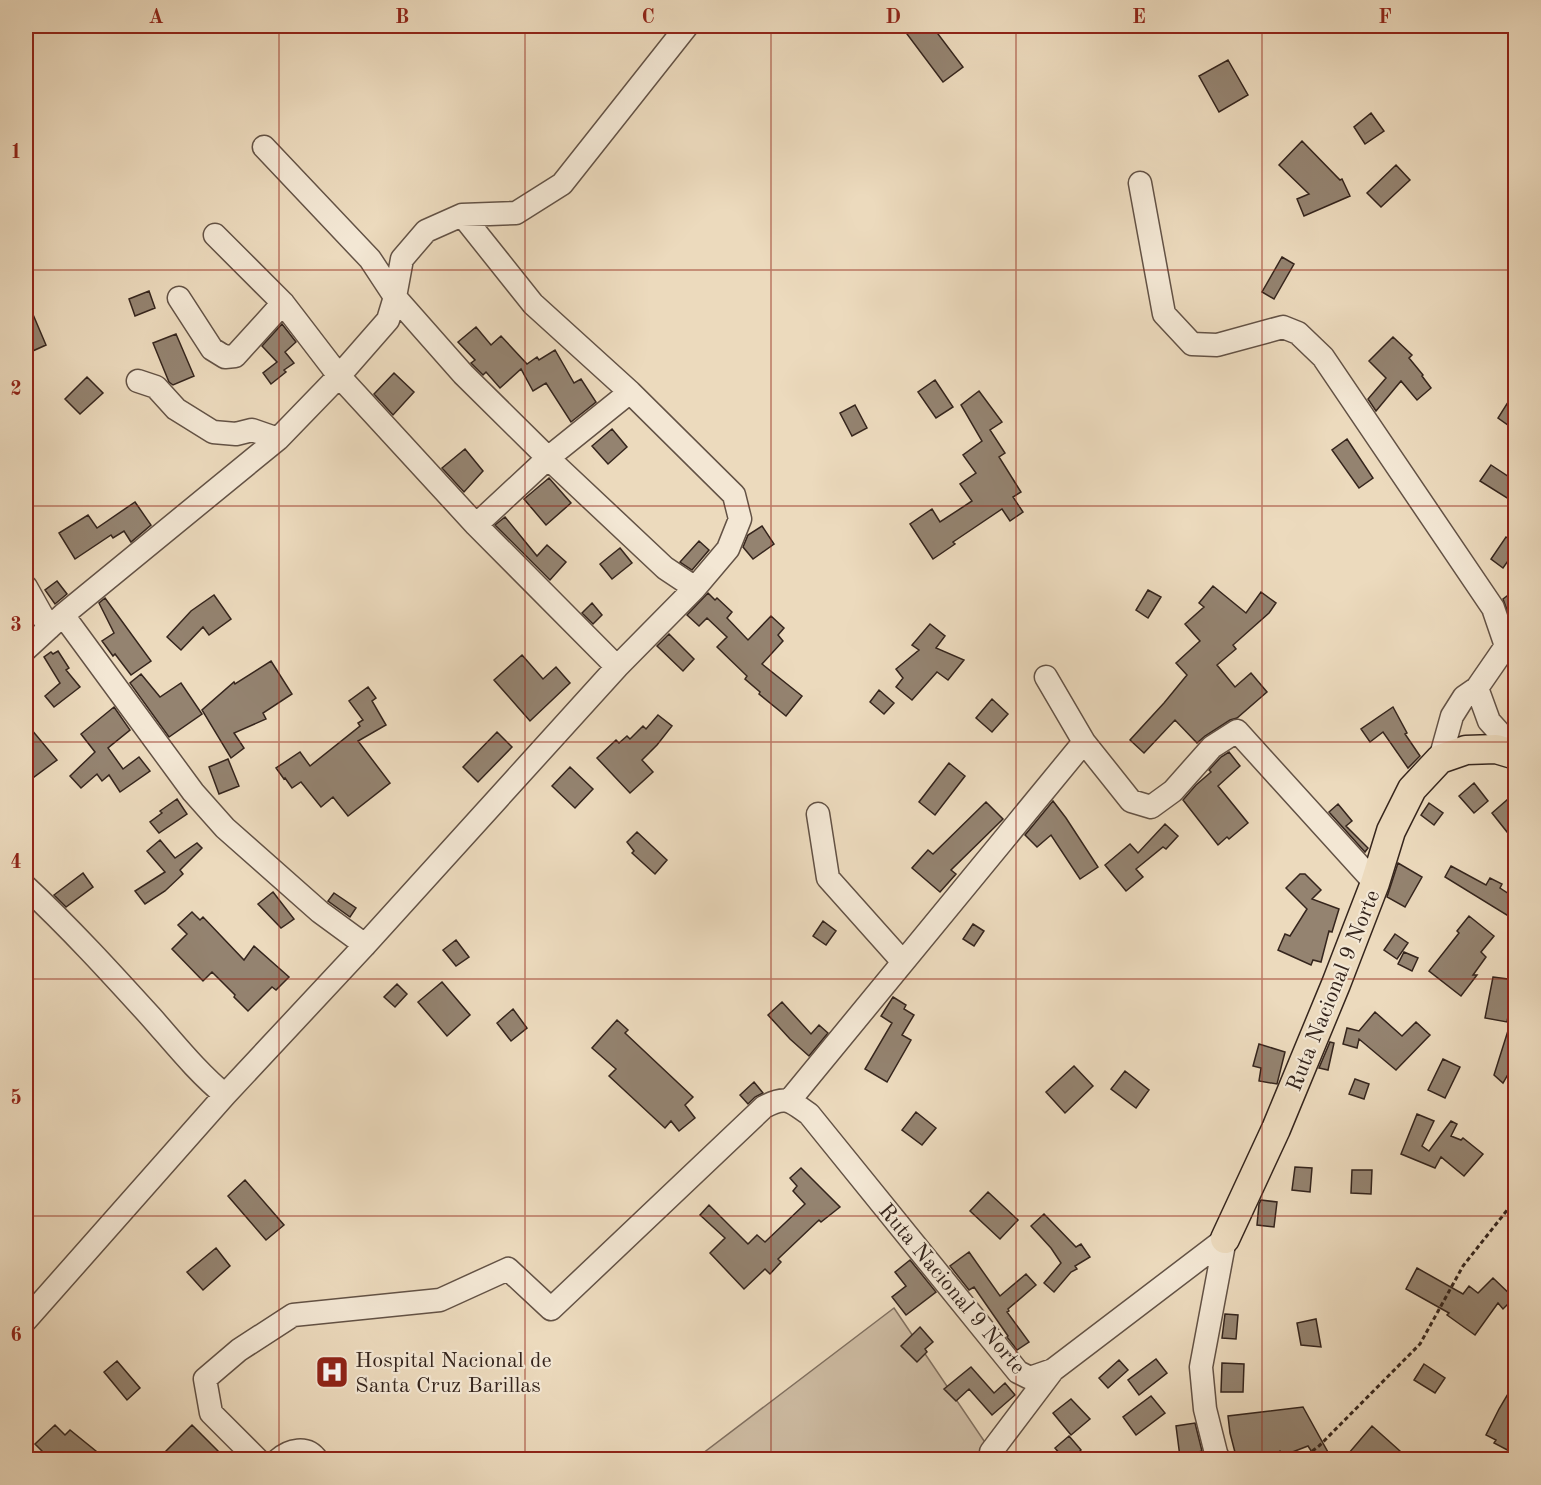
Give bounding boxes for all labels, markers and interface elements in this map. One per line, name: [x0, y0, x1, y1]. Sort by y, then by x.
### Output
text: A: [148, 8, 164, 28]
text: B: [395, 8, 409, 28]
text: C: [641, 8, 655, 28]
text: D: [885, 8, 901, 28]
text: E: [1132, 8, 1146, 28]
text: F: [1378, 8, 1392, 28]
text: 1: [10, 143, 22, 163]
text: 2: [10, 380, 22, 400]
text: 3: [10, 616, 22, 636]
text: 4: [10, 853, 22, 873]
street label: Ruta Nacional 9 Norte: [1283, 887, 1384, 1095]
text: 5: [10, 1088, 22, 1109]
street label: Ruta Nacional 9 Norte: [874, 1200, 1029, 1379]
text: 6: [10, 1326, 22, 1346]
place label: Hospital Nacional de Santa Cruz Barillas: [355, 1350, 552, 1397]
hospital icon: Hospital Nacional de Santa Cruz Barillas: [314, 1354, 350, 1390]

